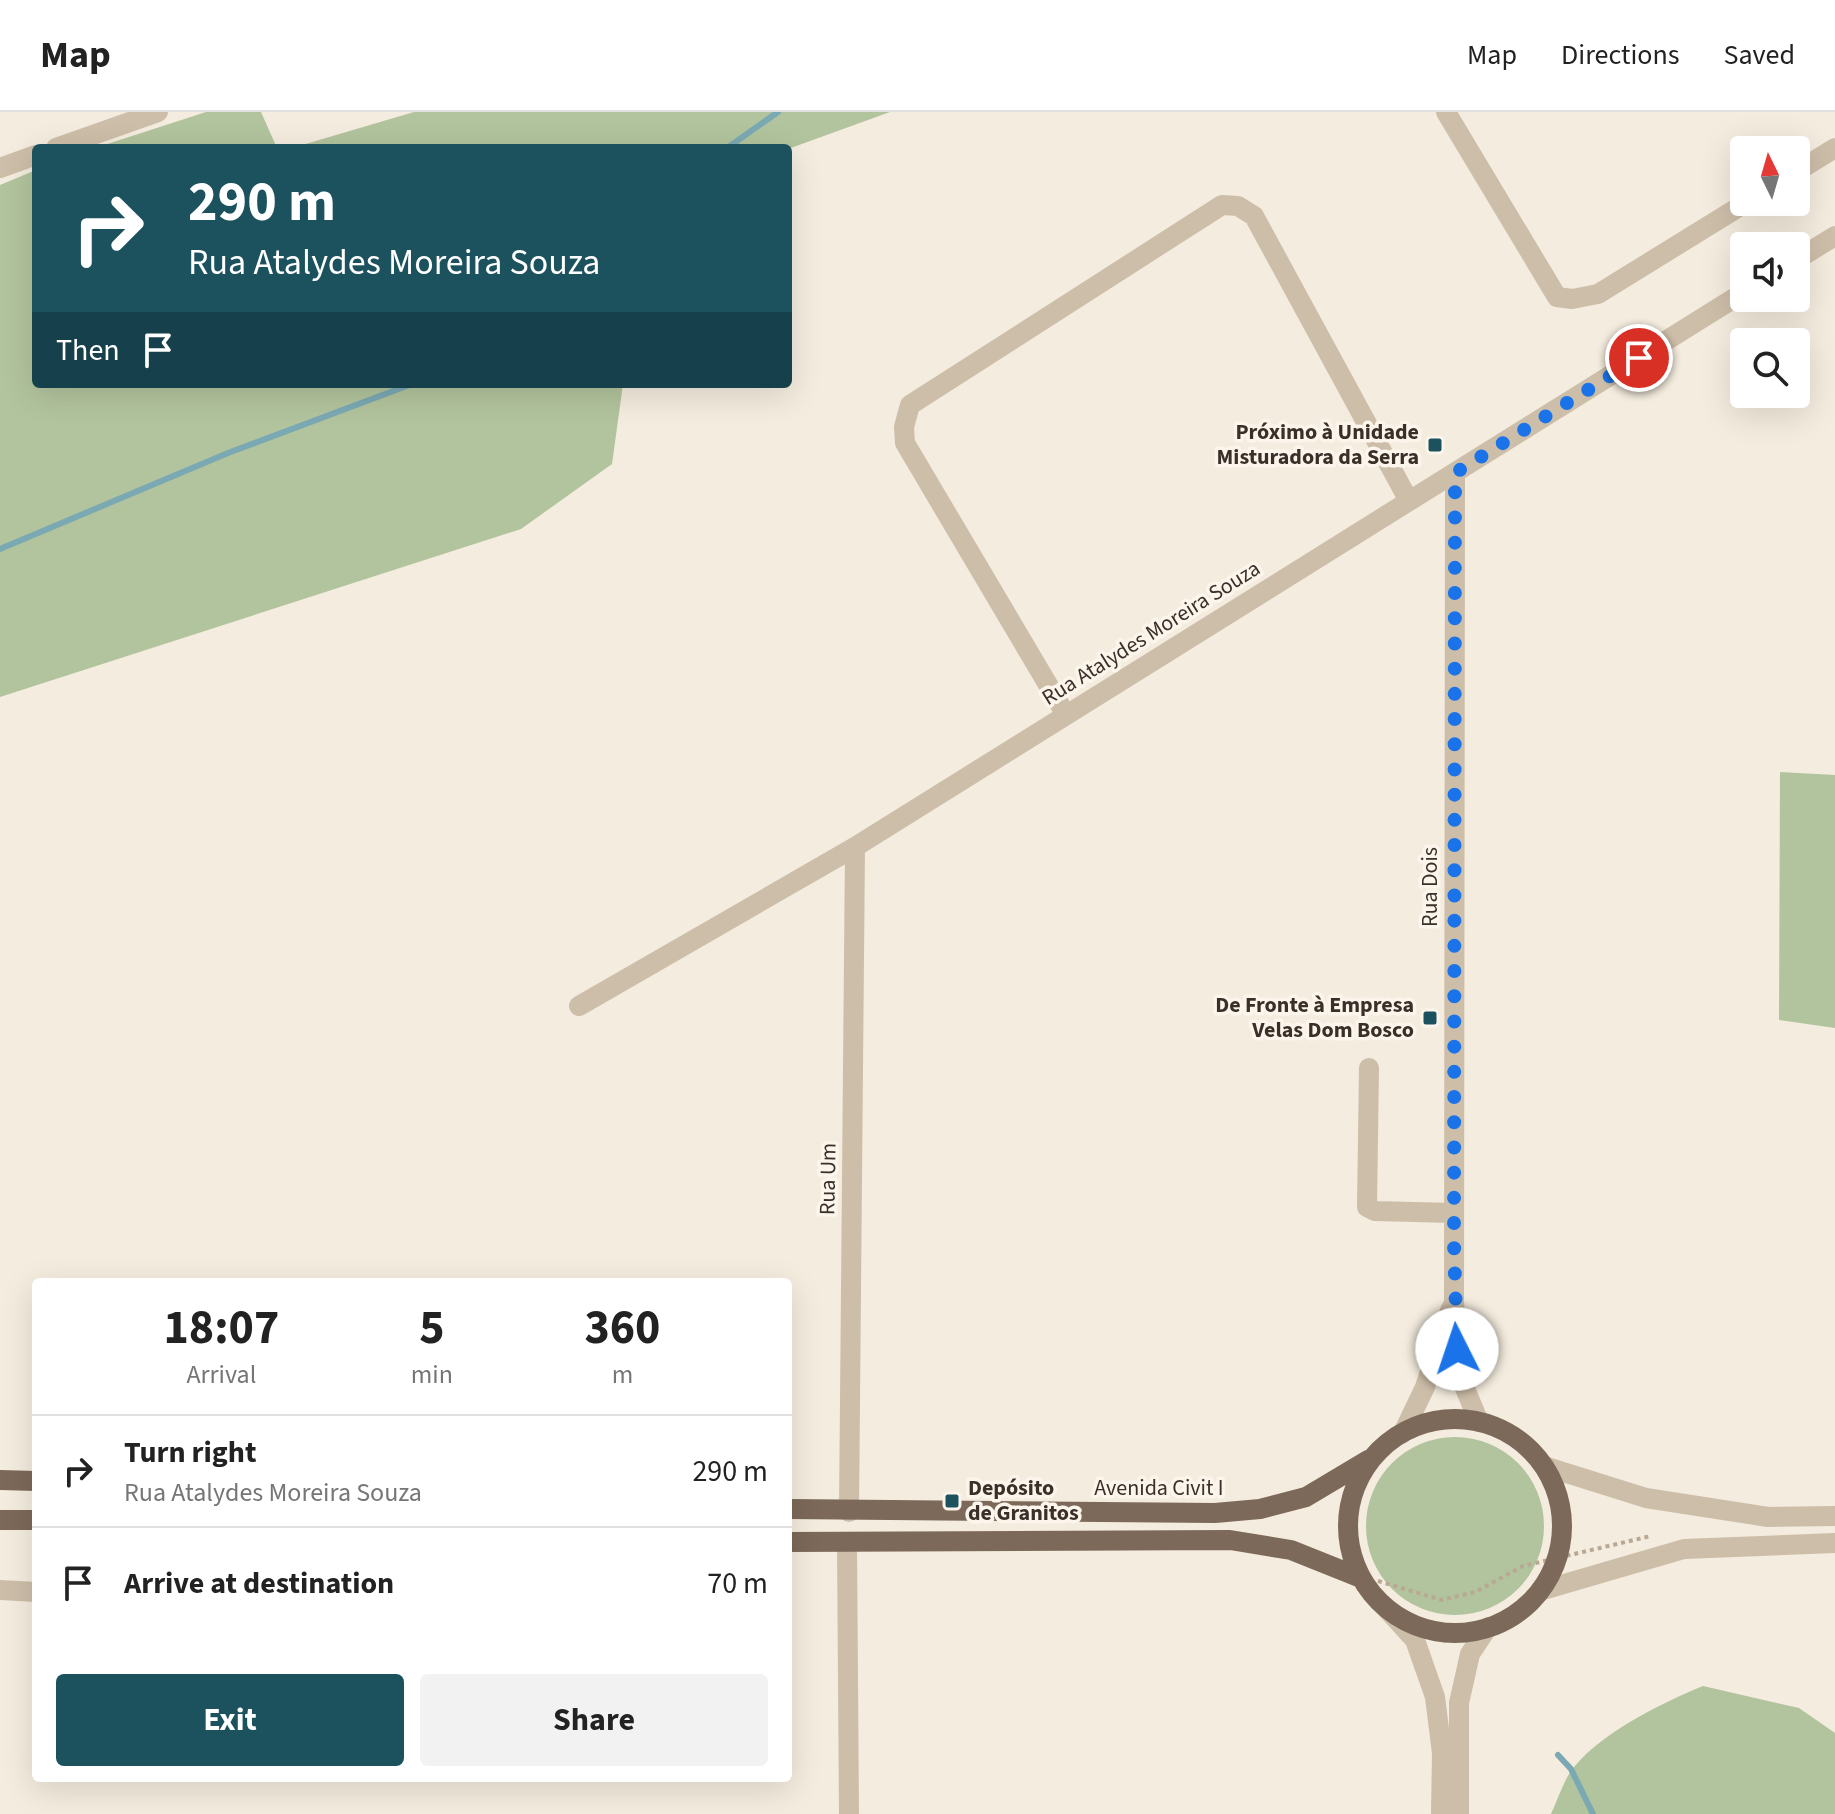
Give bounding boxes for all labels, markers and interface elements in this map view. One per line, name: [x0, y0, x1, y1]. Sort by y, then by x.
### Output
text: Map: [40, 28, 111, 82]
text: Map: [1467, 35, 1517, 75]
text: Directions: [1561, 35, 1680, 75]
text: Saved: [1724, 35, 1795, 75]
north arrow: [1730, 136, 1810, 216]
map controls: [1730, 136, 1810, 408]
text: 290 m: [188, 163, 336, 242]
icon: right: [56, 176, 160, 280]
button: sound: [1730, 232, 1810, 312]
text: Rua Atalydes Moreira Souza: [188, 237, 600, 288]
pin: [1605, 324, 1673, 392]
icon: arrive: [136, 328, 180, 372]
button: search: [1730, 328, 1810, 408]
text: Then: [56, 329, 120, 372]
icon: arrive: [1617, 336, 1661, 380]
place label: Próximo à Unidade Misturadora da Serra: [1217, 416, 1419, 473]
marker: Próximo à Unidade Misturadora da Serra: [1426, 436, 1444, 454]
street label: Rua Atalydes Moreira Souza: [1036, 553, 1266, 713]
street label: Rua Dois: [1414, 847, 1446, 927]
place label: De Fronte à Empresa Velas Dom Bosco: [1215, 989, 1414, 1046]
marker: De Fronte à Empresa Velas Dom Bosco: [1421, 1009, 1439, 1027]
street label: Rua Um: [811, 1143, 845, 1215]
text: 18:07: [163, 1294, 279, 1362]
text: 5: [419, 1294, 445, 1362]
text: 360: [584, 1294, 660, 1362]
position arrow: [1415, 1307, 1499, 1391]
text: Arrival: [186, 1356, 256, 1393]
text: min: [411, 1356, 453, 1393]
text: m: [612, 1356, 633, 1393]
text: Turn right: [124, 1431, 256, 1474]
icon: right: [56, 1449, 100, 1493]
text: 290 m: [692, 1450, 768, 1493]
place label: Depósito de Granitos: [968, 1472, 1079, 1529]
street label: Avenida Civit I: [1094, 1472, 1224, 1504]
text: Rua Atalydes Moreira Souza: [124, 1474, 422, 1511]
marker: Depósito de Granitos: [943, 1492, 961, 1510]
icon: arrive: [56, 1561, 100, 1605]
text: Arrive at destination: [124, 1562, 394, 1605]
text: 70 m: [707, 1562, 768, 1605]
button: Exit: [56, 1674, 404, 1766]
button: Share: [420, 1674, 768, 1766]

